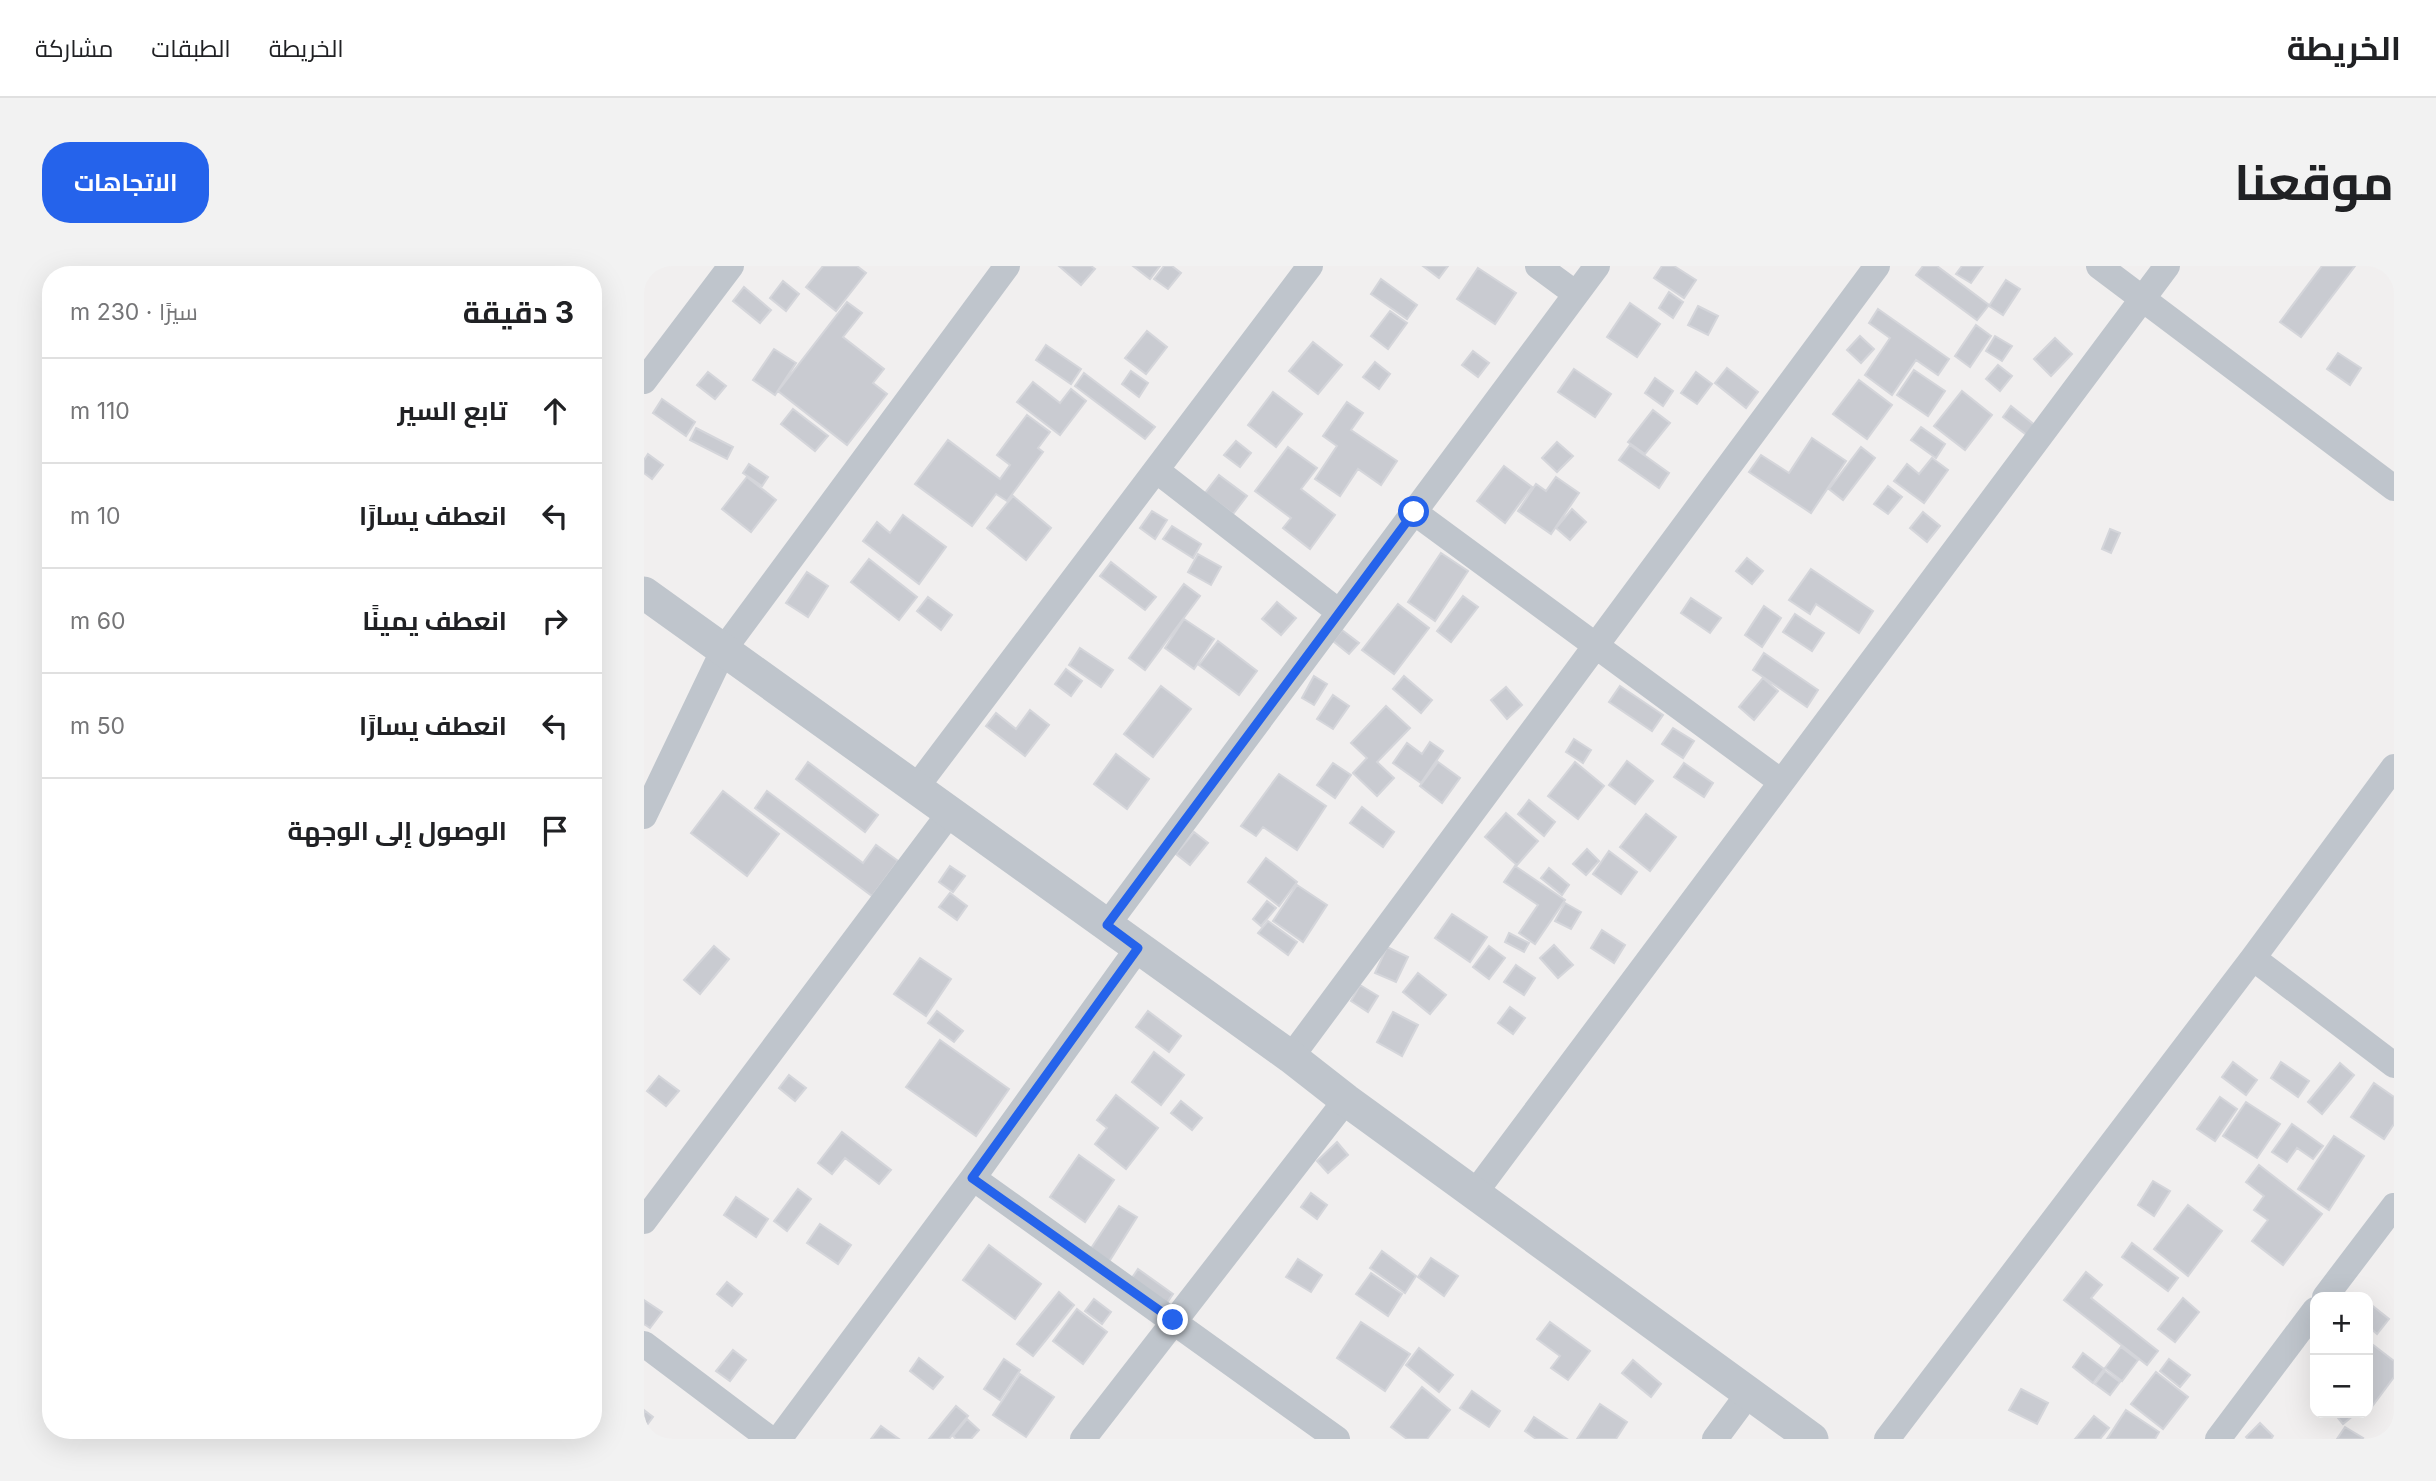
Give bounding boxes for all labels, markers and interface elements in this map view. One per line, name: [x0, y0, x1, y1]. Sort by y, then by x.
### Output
text: الخريطة: [2287, 28, 2401, 68]
text: مشاركة: [35, 34, 113, 63]
text: الطبقات: [151, 34, 231, 63]
text: الخريطة: [269, 34, 344, 63]
button: الاتجاهات: [42, 142, 209, 223]
text: موقعنا: [2234, 153, 2394, 212]
text: 3 دقيقة: [463, 294, 574, 330]
text: سيرًا · 230 m: [70, 298, 198, 326]
icon: ahead: [536, 392, 574, 430]
text: تابع السير: [397, 395, 507, 426]
text: 110 m: [70, 397, 130, 425]
route start: [1398, 496, 1429, 527]
icon: left: [536, 497, 574, 535]
text: انعطف يسارًا: [359, 500, 507, 531]
text: 10 m: [70, 502, 121, 530]
icon: right: [536, 602, 574, 640]
text: انعطف يمينًا: [362, 605, 507, 636]
text: 60 m: [70, 607, 125, 635]
icon: left: [536, 707, 574, 745]
text: انعطف يسارًا: [359, 710, 507, 741]
text: 50 m: [70, 712, 125, 740]
icon: arrive: [536, 812, 574, 850]
text: الوصول إلى الوجهة: [288, 815, 507, 846]
map controls: [2310, 1292, 2373, 1418]
button: +: [2310, 1292, 2373, 1355]
route end: [1157, 1304, 1188, 1335]
button: −: [2310, 1355, 2373, 1418]

